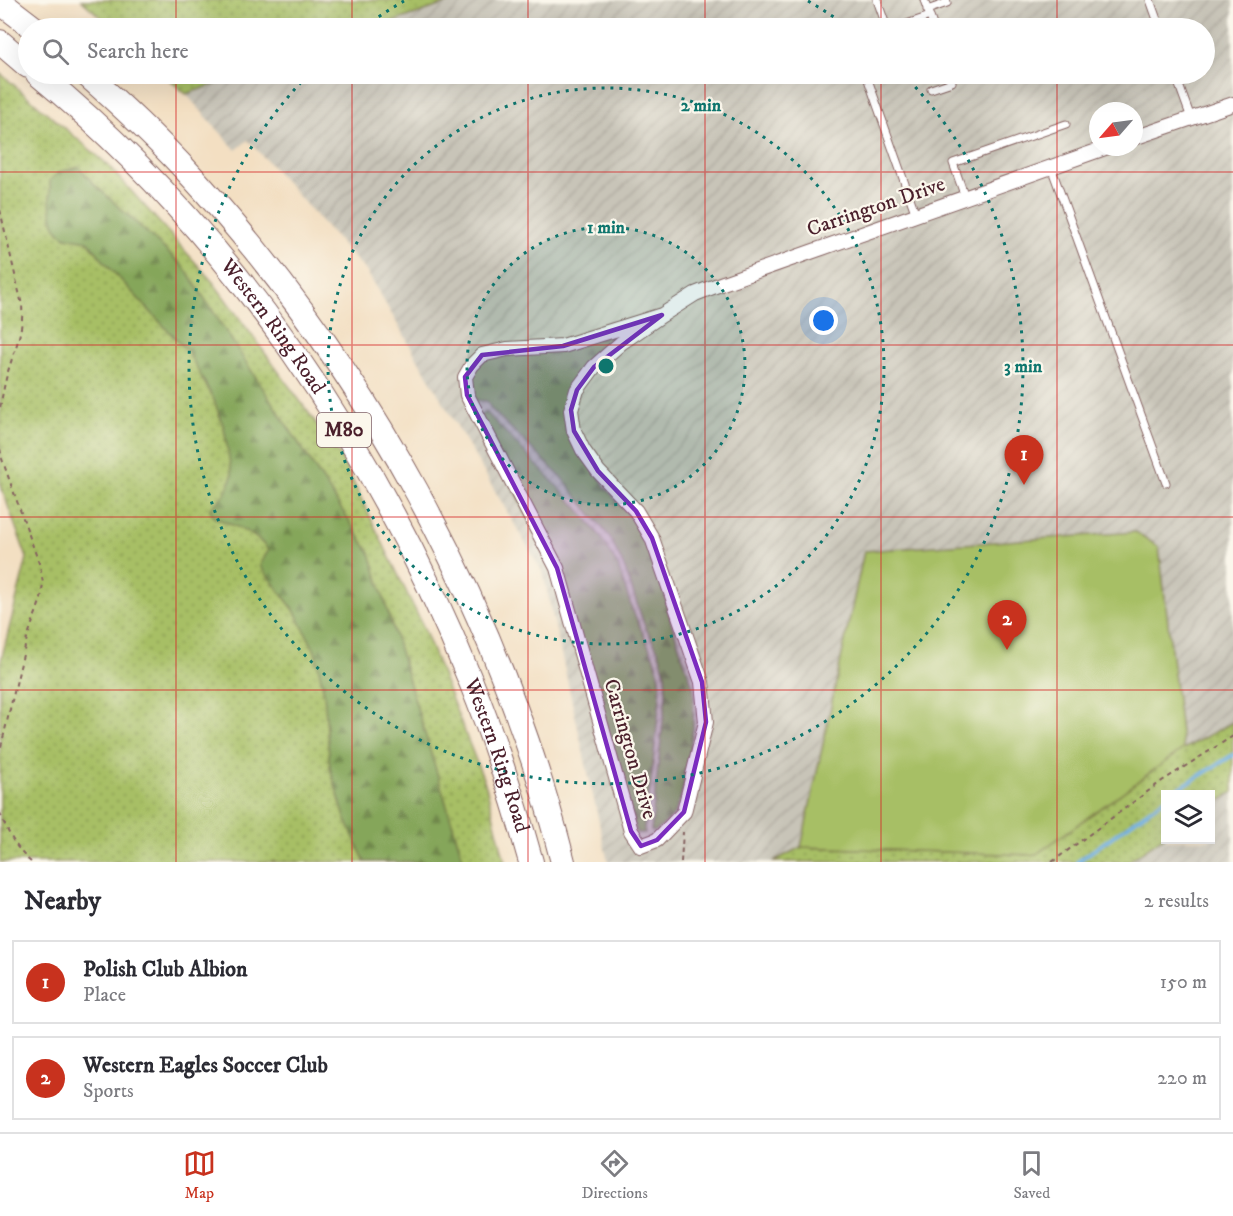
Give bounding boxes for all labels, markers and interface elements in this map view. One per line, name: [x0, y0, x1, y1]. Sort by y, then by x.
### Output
search box: [18, 18, 1215, 84]
icon: search: [39, 35, 72, 68]
text: Search here: [87, 38, 189, 65]
text: 2 min: [681, 95, 722, 117]
north arrow: [1089, 102, 1143, 156]
street label: Carrington Drive: [804, 171, 949, 243]
text: 1 min: [587, 217, 626, 239]
street label: Western Ring Road: [214, 253, 331, 400]
your location: [809, 306, 838, 335]
centre of rings: [596, 356, 616, 376]
text: 3 min: [1004, 356, 1043, 378]
road number: M80: [317, 413, 371, 447]
pin: 1: [1004, 436, 1044, 485]
pin: 2: [988, 600, 1026, 650]
street label: Western Ring Road: [458, 674, 535, 836]
street label: Carrington Drive: [598, 676, 662, 822]
map controls: [1161, 790, 1215, 844]
button: layers: [1161, 790, 1215, 844]
text: Nearby: [24, 885, 101, 918]
text: 2 results: [1144, 889, 1209, 914]
text: Polish Club Albion: [83, 956, 247, 983]
text: 1: [42, 970, 49, 995]
text: 150 m: [1160, 970, 1207, 995]
text: Place: [83, 983, 126, 1008]
text: Western Eagles Soccer Club: [83, 1052, 328, 1079]
text: 2: [41, 1066, 50, 1091]
text: 220 m: [1157, 1066, 1207, 1091]
text: Sports: [83, 1079, 134, 1104]
tab: Map: [183, 1147, 216, 1203]
tab: Directions: [581, 1147, 648, 1203]
tab: Saved: [1013, 1147, 1050, 1203]

